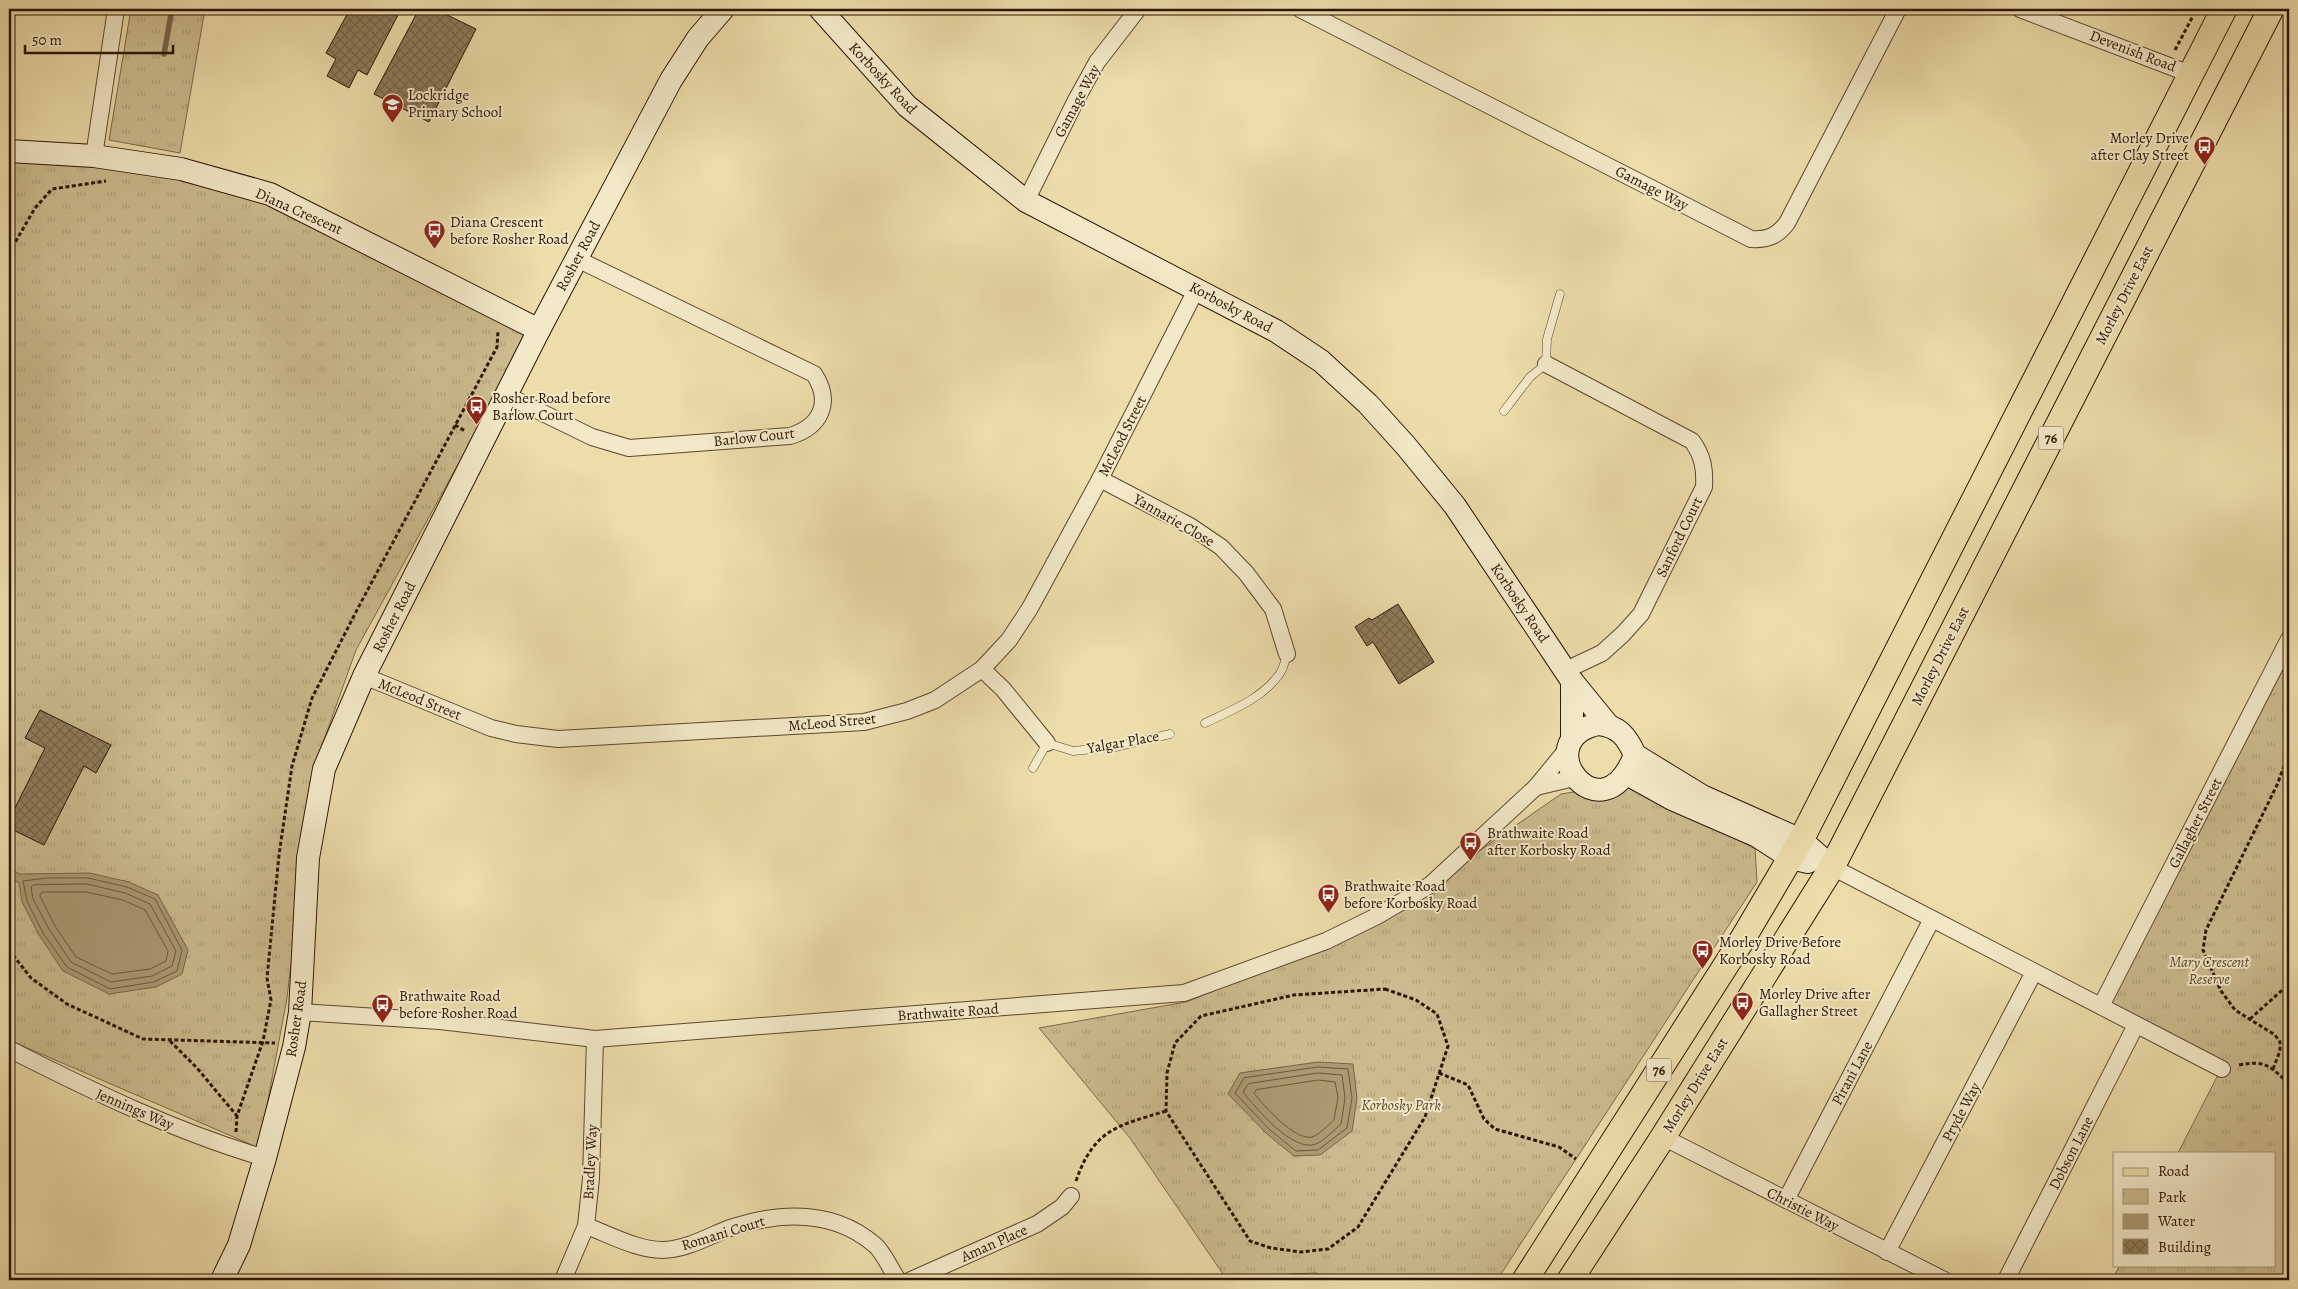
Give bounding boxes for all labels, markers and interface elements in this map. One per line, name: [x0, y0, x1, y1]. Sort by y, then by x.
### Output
scale bar: [25, 22, 172, 54]
street label: Devenish Road: [2087, 25, 2180, 77]
text: 50 m: [32, 30, 62, 50]
street label: Korbosky Road: [844, 38, 922, 119]
street label: Gamage Way: [1049, 61, 1105, 141]
place label: Lockridge Primary School: [408, 85, 502, 122]
school or university icon: Lockridge Primary School: [380, 92, 404, 123]
place label: Morley Drive after Clay Street: [2091, 128, 2189, 165]
bus stop icon: Morley Drive after Clay Street: [2193, 135, 2217, 166]
street label: Gamage Way: [1612, 161, 1692, 215]
street label: Diana Crescent: [252, 183, 346, 239]
place label: Diana Crescent before Rosher Road: [450, 212, 570, 249]
street label: Rosher Road: [551, 217, 605, 295]
bus stop icon: Diana Crescent before Rosher Road: [422, 219, 446, 250]
street label: Morley Drive East: [2090, 242, 2158, 348]
street label: Korbosky Road: [1186, 277, 1277, 338]
place label: Rosher Road before Barlow Court: [492, 388, 611, 425]
street label: McLeod Street: [1093, 392, 1151, 480]
bus stop icon: Rosher Road before Barlow Court: [464, 395, 488, 426]
street label: Barlow Court: [712, 423, 796, 451]
road number: 76: [2038, 426, 2064, 449]
street label: Yannarie Close: [1129, 488, 1218, 551]
street label: Sanford Court: [1651, 493, 1707, 580]
street label: Korbosky Road: [1486, 559, 1554, 647]
street label: Rosher Road: [368, 577, 421, 656]
street label: Morley Drive East: [1906, 603, 1974, 709]
street label: McLeod Street: [375, 673, 465, 725]
street label: McLeod Street: [787, 708, 877, 736]
street label: Yalgar Place: [1085, 726, 1161, 758]
street label: Gallagher Street: [2164, 774, 2226, 872]
place label: Brathwaite Road after Korbosky Road: [1487, 823, 1612, 860]
bus stop icon: Brathwaite Road after Korbosky Road: [1459, 830, 1483, 861]
place label: Brathwaite Road before Korbosky Road: [1344, 876, 1478, 913]
bus stop icon: Brathwaite Road before Korbosky Road: [1316, 883, 1340, 914]
place label: Morley Drive Before Korbosky Road: [1719, 932, 1842, 969]
bus stop icon: Morley Drive Before Korbosky Road: [1691, 939, 1715, 970]
park label: Mary Crescent Reserve: [2169, 952, 2250, 989]
street label: Rosher Road: [281, 979, 311, 1058]
place label: Morley Drive after Gallagher Street: [1759, 984, 1871, 1021]
place label: Brathwaite Road before Rosher Road: [399, 986, 519, 1023]
bus stop icon: Morley Drive after Gallagher Street: [1731, 991, 1755, 1022]
bus stop icon: Brathwaite Road before Rosher Road: [371, 993, 395, 1024]
street label: Brathwaite Road: [897, 998, 1000, 1026]
street label: Morley Drive East: [1658, 1034, 1732, 1136]
street label: Pirani Lane: [1827, 1037, 1877, 1109]
road number: 76: [1646, 1058, 1672, 1082]
street label: Pryde Way: [1937, 1079, 1985, 1145]
street label: Jennings Way: [93, 1084, 177, 1134]
park label: Korbosky Park: [1361, 1095, 1441, 1115]
street label: Dobson Lane: [2044, 1113, 2098, 1193]
street label: Bradley Way: [578, 1123, 602, 1200]
legend: [2113, 1152, 2276, 1266]
text: Road: [2158, 1161, 2190, 1181]
street label: Christie Way: [1764, 1182, 1843, 1236]
text: Park: [2158, 1187, 2187, 1207]
street label: Romani Court: [679, 1211, 767, 1255]
text: Water: [2157, 1211, 2195, 1231]
street label: Aman Place: [957, 1219, 1031, 1267]
text: Building: [2158, 1237, 2211, 1257]

